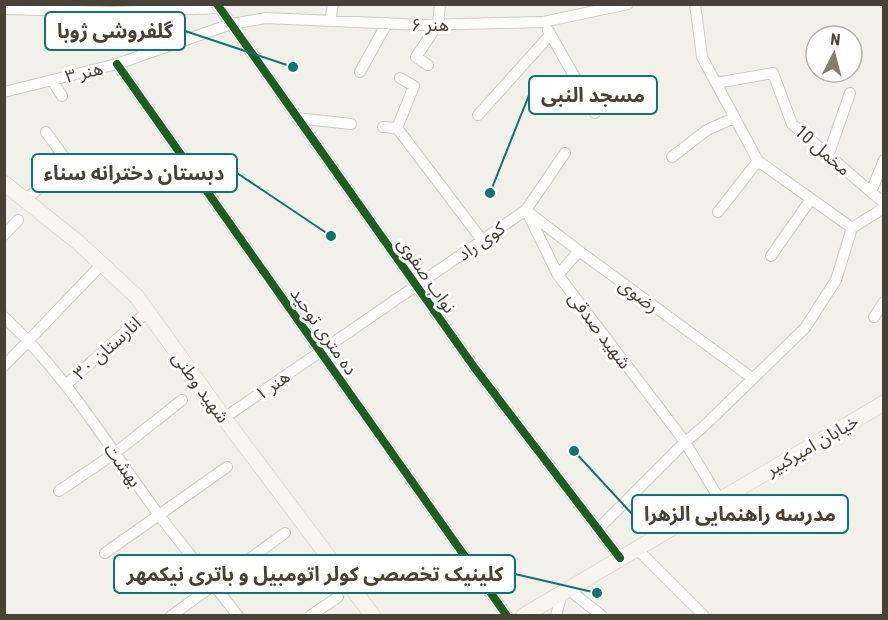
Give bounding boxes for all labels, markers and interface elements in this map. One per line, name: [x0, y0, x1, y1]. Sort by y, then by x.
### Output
callout: گلفروشی ژوبا: [45, 12, 185, 50]
street label: هنر ۶: [411, 14, 449, 36]
text: گلفروشی ژوبا: [57, 19, 174, 43]
north arrow: [804, 24, 864, 84]
text: N: [830, 30, 841, 50]
street label: هنر ۳: [63, 57, 105, 88]
callout: مسجد النبی: [529, 76, 657, 114]
text: مسجد النبی: [541, 83, 645, 107]
street label: مخمل 10: [790, 120, 855, 180]
callout: دبستان دخترانه سناء: [32, 154, 237, 192]
text: دبستان دخترانه سناء: [44, 161, 224, 185]
street label: کوی راد: [453, 217, 510, 266]
street label: نواب صفوی: [393, 233, 461, 317]
street label: رضوی: [614, 273, 663, 317]
street label: ده متری توحید: [285, 283, 362, 379]
street label: شهید صدقی: [563, 287, 636, 373]
street label: انارستان ۳۰: [69, 312, 146, 385]
street label: شهید وطنی: [167, 347, 234, 427]
street label: هنر ۱: [250, 365, 294, 405]
street label: خیابان امیرکبیر: [761, 410, 863, 481]
street label: بهشت: [100, 439, 146, 491]
callout: مدرسه راهنمایی الزهرا: [632, 495, 848, 533]
text: مدرسه راهنمایی الزهرا: [644, 502, 836, 526]
callout: کلینیک تخصصی کولر اتومبیل و باتری نیکمهر: [114, 555, 515, 593]
text: کلینیک تخصصی کولر اتومبیل و باتری نیکمهر: [126, 562, 504, 586]

